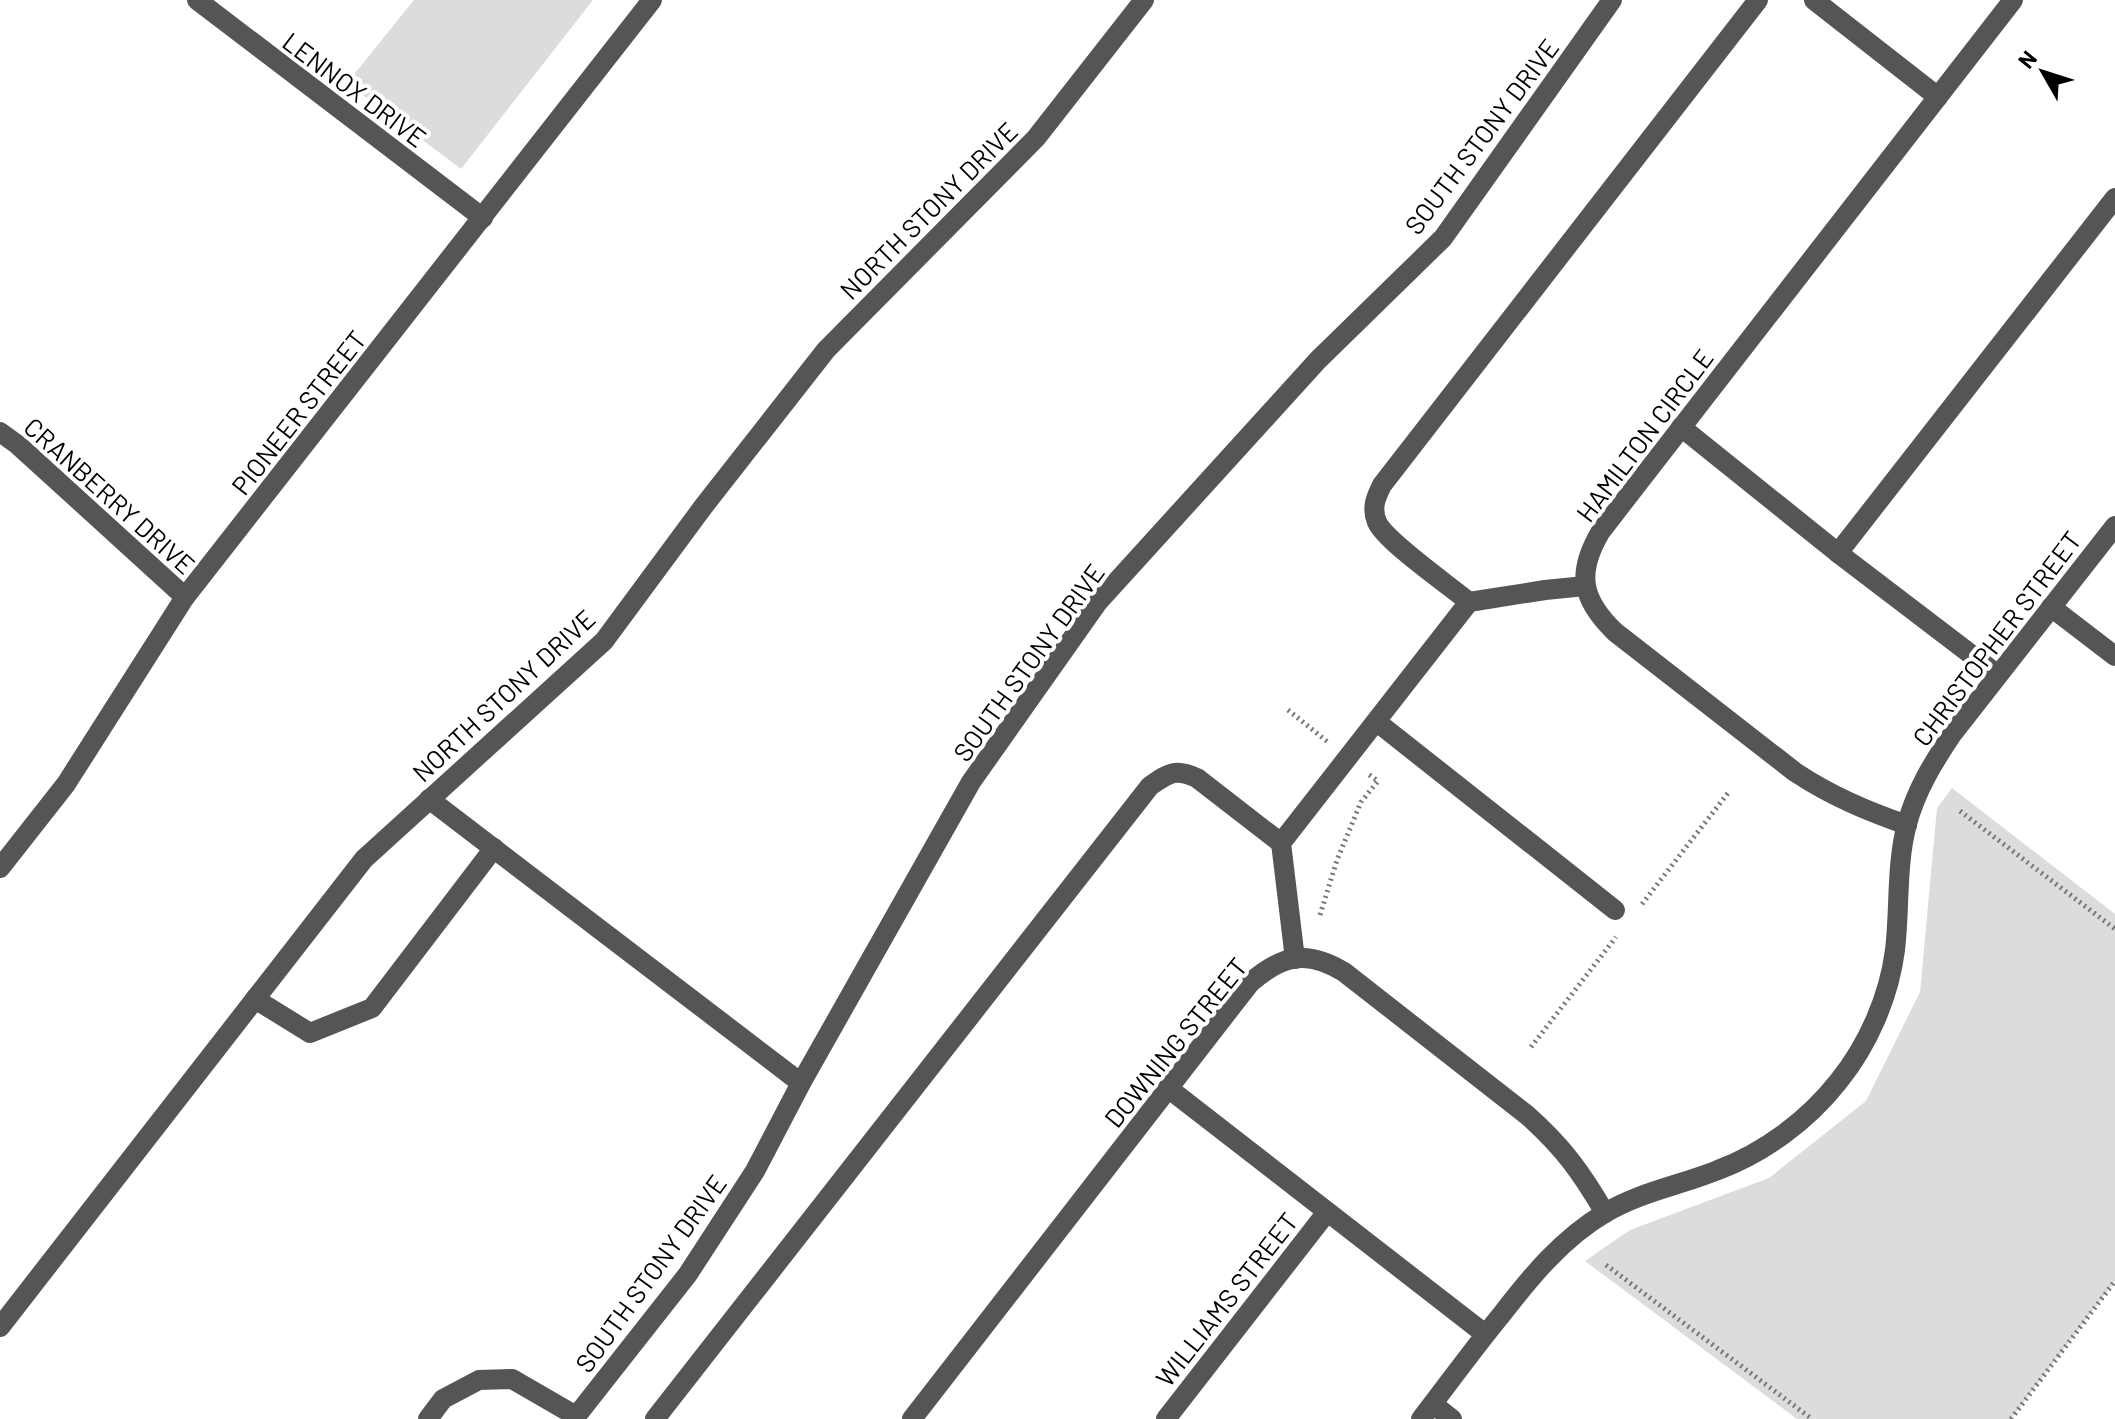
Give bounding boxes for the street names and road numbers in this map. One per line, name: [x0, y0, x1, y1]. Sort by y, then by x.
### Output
street label: LENNOX DRIVE: [277, 25, 433, 153]
street label: SOUTH STONY DRIVE: [1397, 32, 1565, 240]
street label: NORTH STONY DRIVE: [833, 115, 1023, 305]
street label: PIONEER STREET: [224, 324, 372, 500]
street label: HAMILTON CIRCLE: [1569, 343, 1719, 527]
street label: CRANBERRY DRIVE: [18, 410, 202, 580]
street label: CHRISTOPHER STREET: [1905, 525, 2087, 751]
street label: SOUTH STONY DRIVE: [946, 557, 1110, 767]
street label: NORTH STONY DRIVE: [405, 603, 601, 787]
street label: DOWNING STREET: [1097, 951, 1253, 1133]
street label: SOUTH STONY DRIVE: [568, 1168, 732, 1378]
street label: WILLIAMS STREET: [1148, 1206, 1304, 1392]

